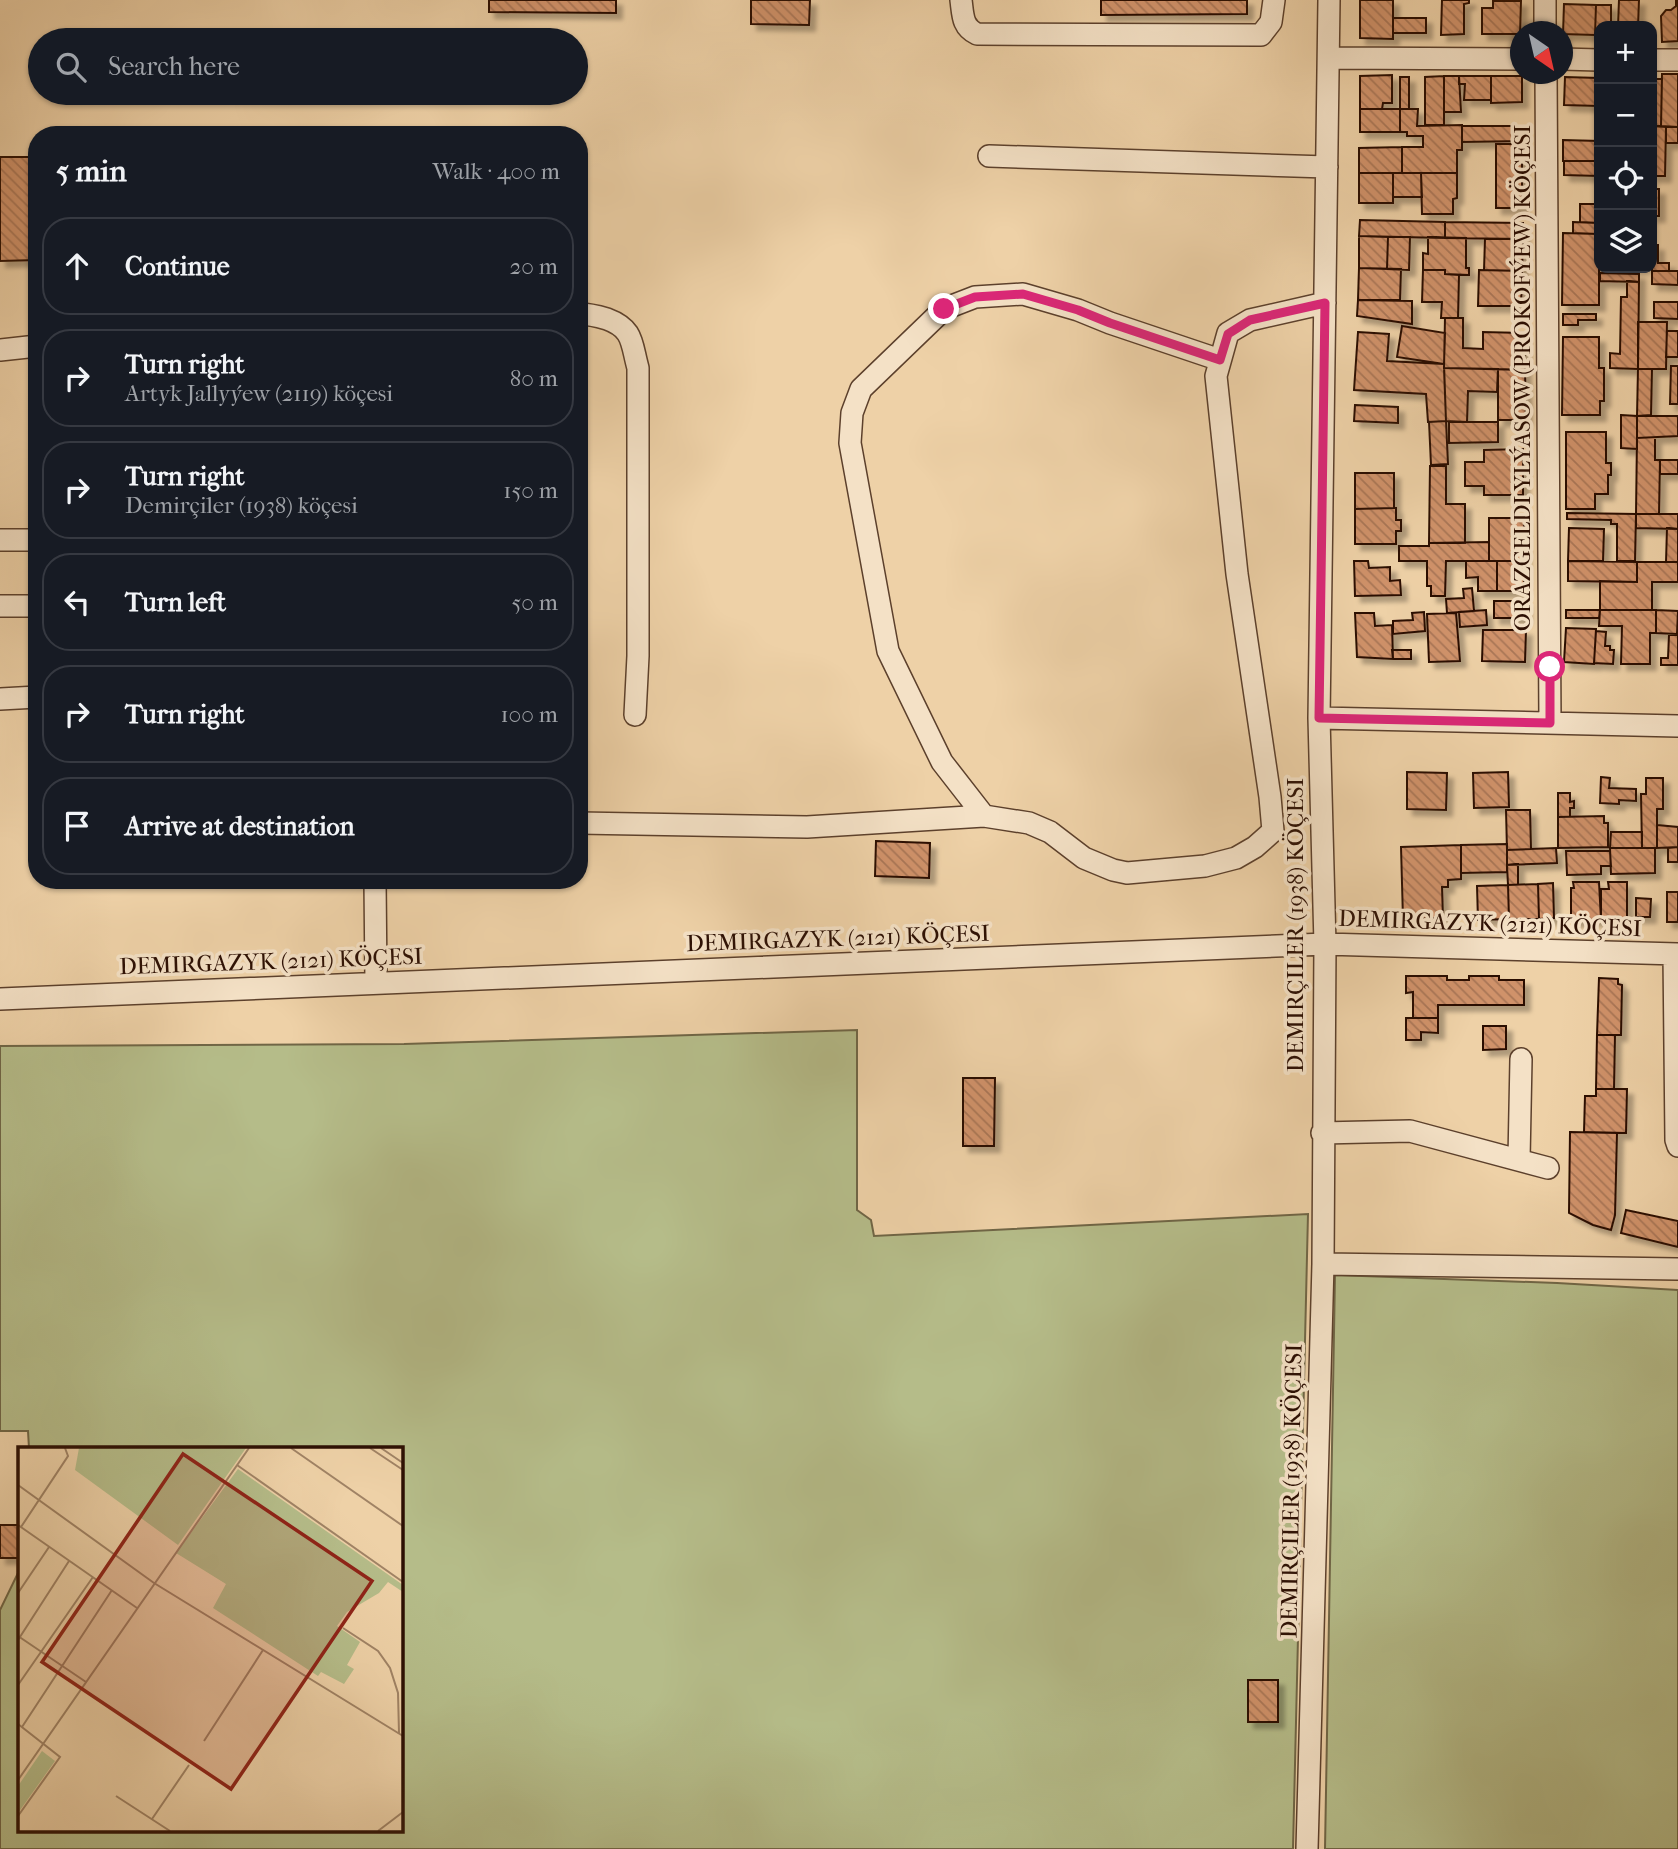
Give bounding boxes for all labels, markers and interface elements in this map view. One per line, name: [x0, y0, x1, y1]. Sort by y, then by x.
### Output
north arrow: [1510, 21, 1573, 84]
map controls: [1594, 21, 1657, 273]
button: +: [1594, 21, 1657, 84]
search box: [28, 28, 588, 105]
icon: search: [52, 48, 90, 86]
text: Search here: [108, 51, 240, 82]
button: −: [1594, 84, 1657, 147]
street label: ORAZGELDI YLÝASOW (PROKOFÝEW) KÖÇESI: [1509, 125, 1536, 631]
button: locate: [1594, 147, 1657, 210]
text: 5 min: [56, 154, 127, 189]
text: Walk · 400 m: [433, 158, 560, 185]
button: layers: [1594, 210, 1657, 273]
icon: ahead: [58, 247, 96, 285]
text: Continue: [125, 251, 230, 282]
text: 20 m: [509, 253, 558, 280]
route end: [928, 293, 959, 324]
text: Turn right: [125, 349, 245, 380]
icon: right: [58, 359, 96, 397]
text: 80 m: [510, 365, 558, 392]
text: Artyk Jallyýew (2119) köçesi: [125, 380, 393, 407]
text: Turn right: [125, 461, 245, 492]
icon: right: [58, 471, 96, 509]
text: 150 m: [503, 477, 558, 504]
text: Demirçiler (1938) köçesi: [125, 492, 358, 519]
icon: left: [58, 583, 96, 621]
text: Turn left: [125, 587, 226, 618]
text: 50 m: [511, 589, 558, 616]
route start: [1534, 651, 1565, 682]
icon: right: [58, 695, 96, 733]
text: Turn right: [125, 699, 245, 730]
text: 100 m: [500, 701, 558, 728]
street label: DEMIRÇILER (1938) KÖÇESI: [1282, 778, 1309, 1072]
icon: arrive: [58, 807, 96, 845]
text: Arrive at destination: [125, 811, 355, 842]
street label: DEMIRGAZYK (2121) KÖÇESI: [1338, 905, 1642, 942]
street label: DEMIRGAZYK (2121) KÖÇESI: [686, 920, 990, 957]
street label: DEMIRGAZYK (2121) KÖÇESI: [119, 943, 423, 980]
street label: DEMIRÇILER (1938) KÖÇESI: [1275, 1343, 1308, 1639]
inset map: [18, 1447, 402, 1832]

